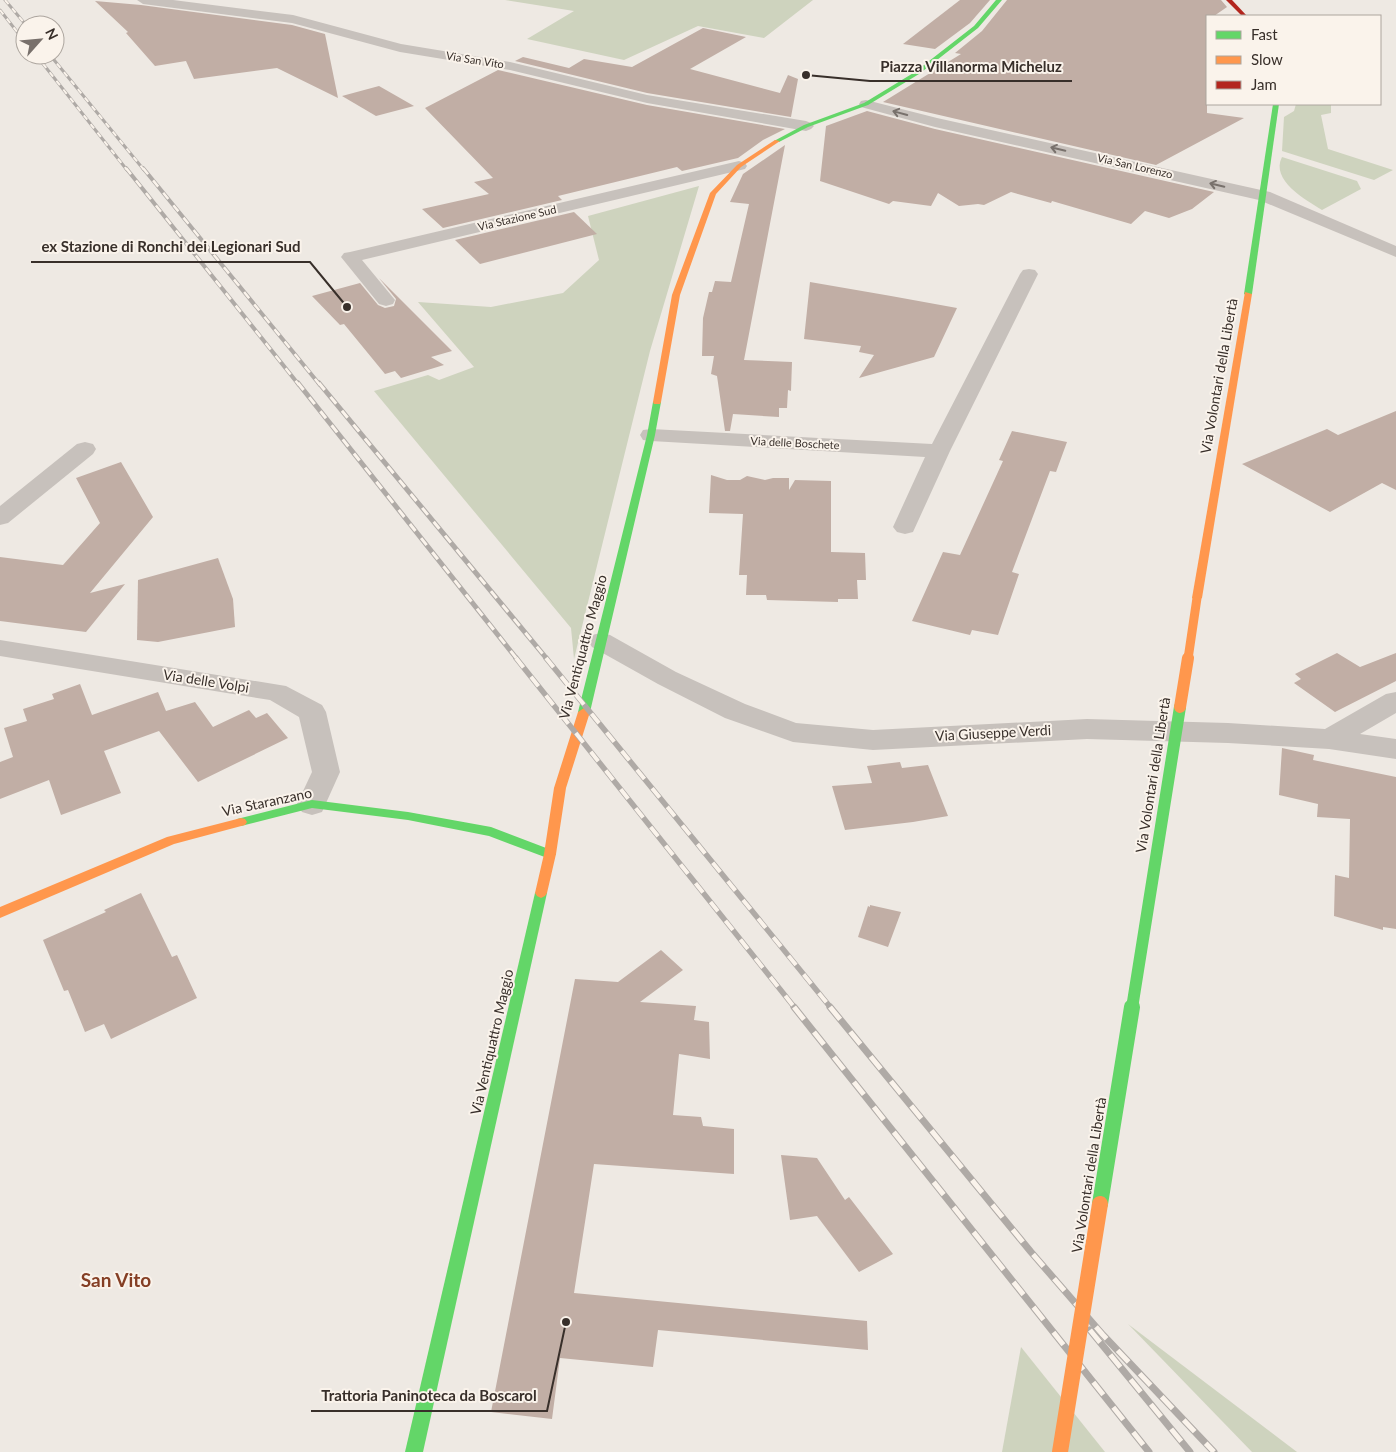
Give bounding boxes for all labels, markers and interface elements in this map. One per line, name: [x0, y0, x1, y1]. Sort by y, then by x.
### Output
north arrow: [15, 15, 65, 65]
legend: [1206, 15, 1381, 105]
text: N: [42, 25, 62, 43]
text: Fast: [1251, 25, 1278, 43]
street label: Via San Vito: [445, 49, 505, 71]
text: Slow: [1251, 50, 1283, 68]
callout: Piazza Villanorma Micheluz: [870, 51, 1072, 81]
text: Piazza Villanorma Micheluz: [880, 57, 1062, 75]
text: Jam: [1251, 75, 1277, 93]
one-way arrow: [892, 108, 908, 117]
one-way arrow: [1051, 144, 1067, 153]
street label: Via San Lorenzo: [1096, 151, 1174, 181]
one-way arrow: [1209, 180, 1225, 189]
street label: Via Stazione Sud: [476, 202, 557, 233]
callout: ex Stazione di Ronchi dei Legionari Sud: [31, 232, 310, 262]
text: ex Stazione di Ronchi dei Legionari Sud: [41, 237, 301, 255]
street label: Via Volontari della Libertà: [1196, 297, 1241, 455]
street label: Via delle Boschete: [750, 434, 840, 451]
street label: Via Ventiquattro Maggio: [555, 573, 610, 721]
street label: Via delle Volpi: [162, 665, 250, 696]
street label: Via Volontari della Libertà: [1132, 696, 1173, 854]
street label: Via Giuseppe Verdi: [935, 721, 1051, 744]
street label: Via Staranzano: [220, 784, 313, 819]
street label: Via Ventiquattro Maggio: [466, 967, 517, 1116]
street label: Via Volontari della Libertà: [1068, 1096, 1109, 1254]
district label: San Vito: [81, 1268, 151, 1291]
callout: Trattoria Paninoteca da Boscarol: [311, 1381, 547, 1411]
text: Trattoria Paninoteca da Boscarol: [321, 1386, 537, 1404]

